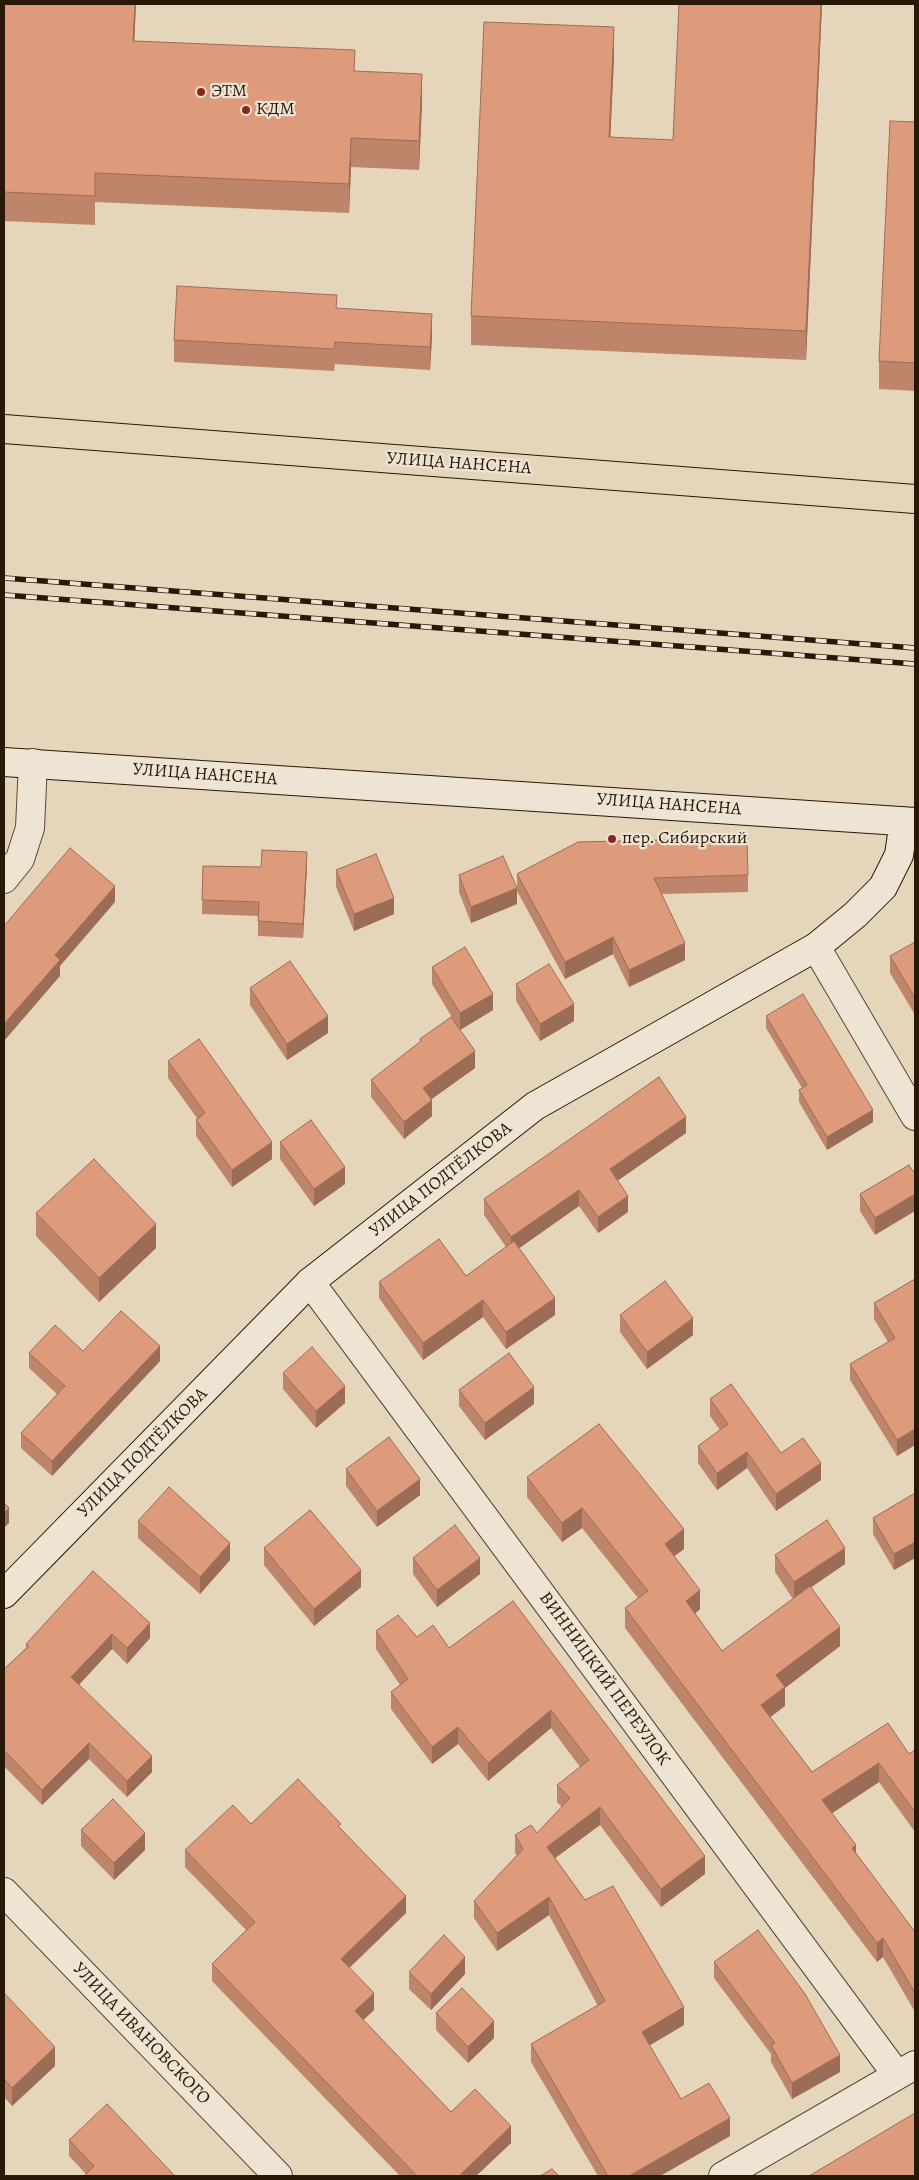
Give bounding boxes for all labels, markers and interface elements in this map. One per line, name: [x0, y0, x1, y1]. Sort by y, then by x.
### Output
place label: ЭТМ: [211, 81, 247, 103]
marker: ЭТМ: [195, 86, 207, 98]
place label: КДМ: [256, 99, 295, 121]
marker: КДМ: [240, 104, 252, 116]
street label: УЛИЦА НАНСЕНА: [386, 448, 532, 480]
street label: УЛИЦА НАНСЕНА: [132, 759, 278, 791]
street label: УЛИЦА НАНСЕНА: [596, 789, 742, 821]
place label: пер. Сибирский: [622, 828, 747, 850]
marker: пер. Сибирский: [606, 833, 618, 845]
street label: УЛИЦА ПОДТЁЛКОВА: [365, 1118, 517, 1242]
street label: УЛИЦА ПОДТЁЛКОВА: [74, 1384, 212, 1522]
street label: ВИННИЦКИЙ ПЕРЕУЛОК: [534, 1588, 674, 1770]
street label: УЛИЦА ИВАНОВСКОГО: [68, 1958, 214, 2110]

